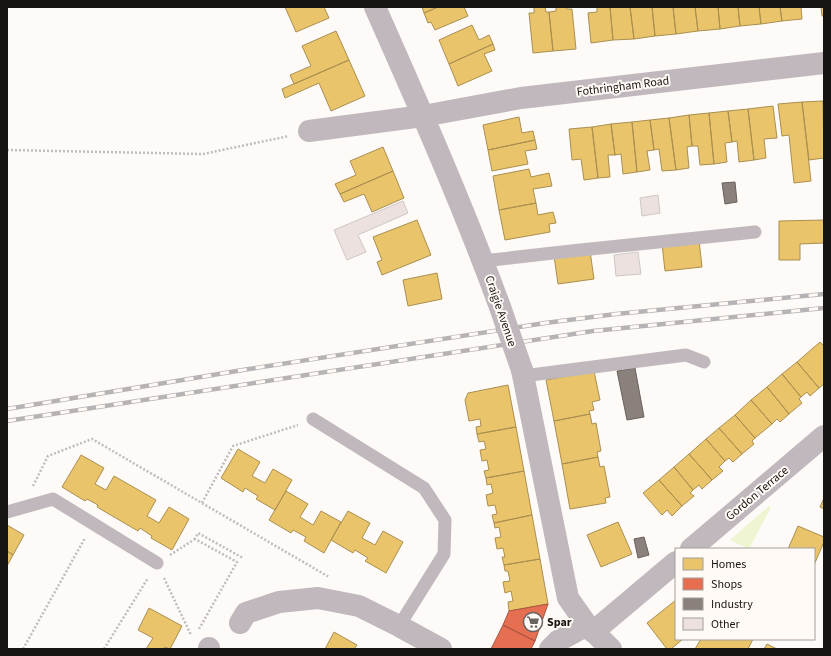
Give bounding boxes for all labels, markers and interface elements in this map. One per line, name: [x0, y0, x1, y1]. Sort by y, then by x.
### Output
street label: Fothringham Road: [576, 72, 670, 101]
street label: Craigie Avenue: [480, 273, 521, 349]
street label: Gordon Terrace: [722, 462, 792, 525]
legend: [675, 548, 815, 640]
text: Homes: [711, 556, 746, 573]
text: Shops: [711, 576, 742, 593]
text: Industry: [711, 596, 753, 613]
supermarket icon: Spar: [522, 611, 544, 633]
place label: Spar: [547, 614, 572, 631]
text: Other: [711, 616, 741, 633]

